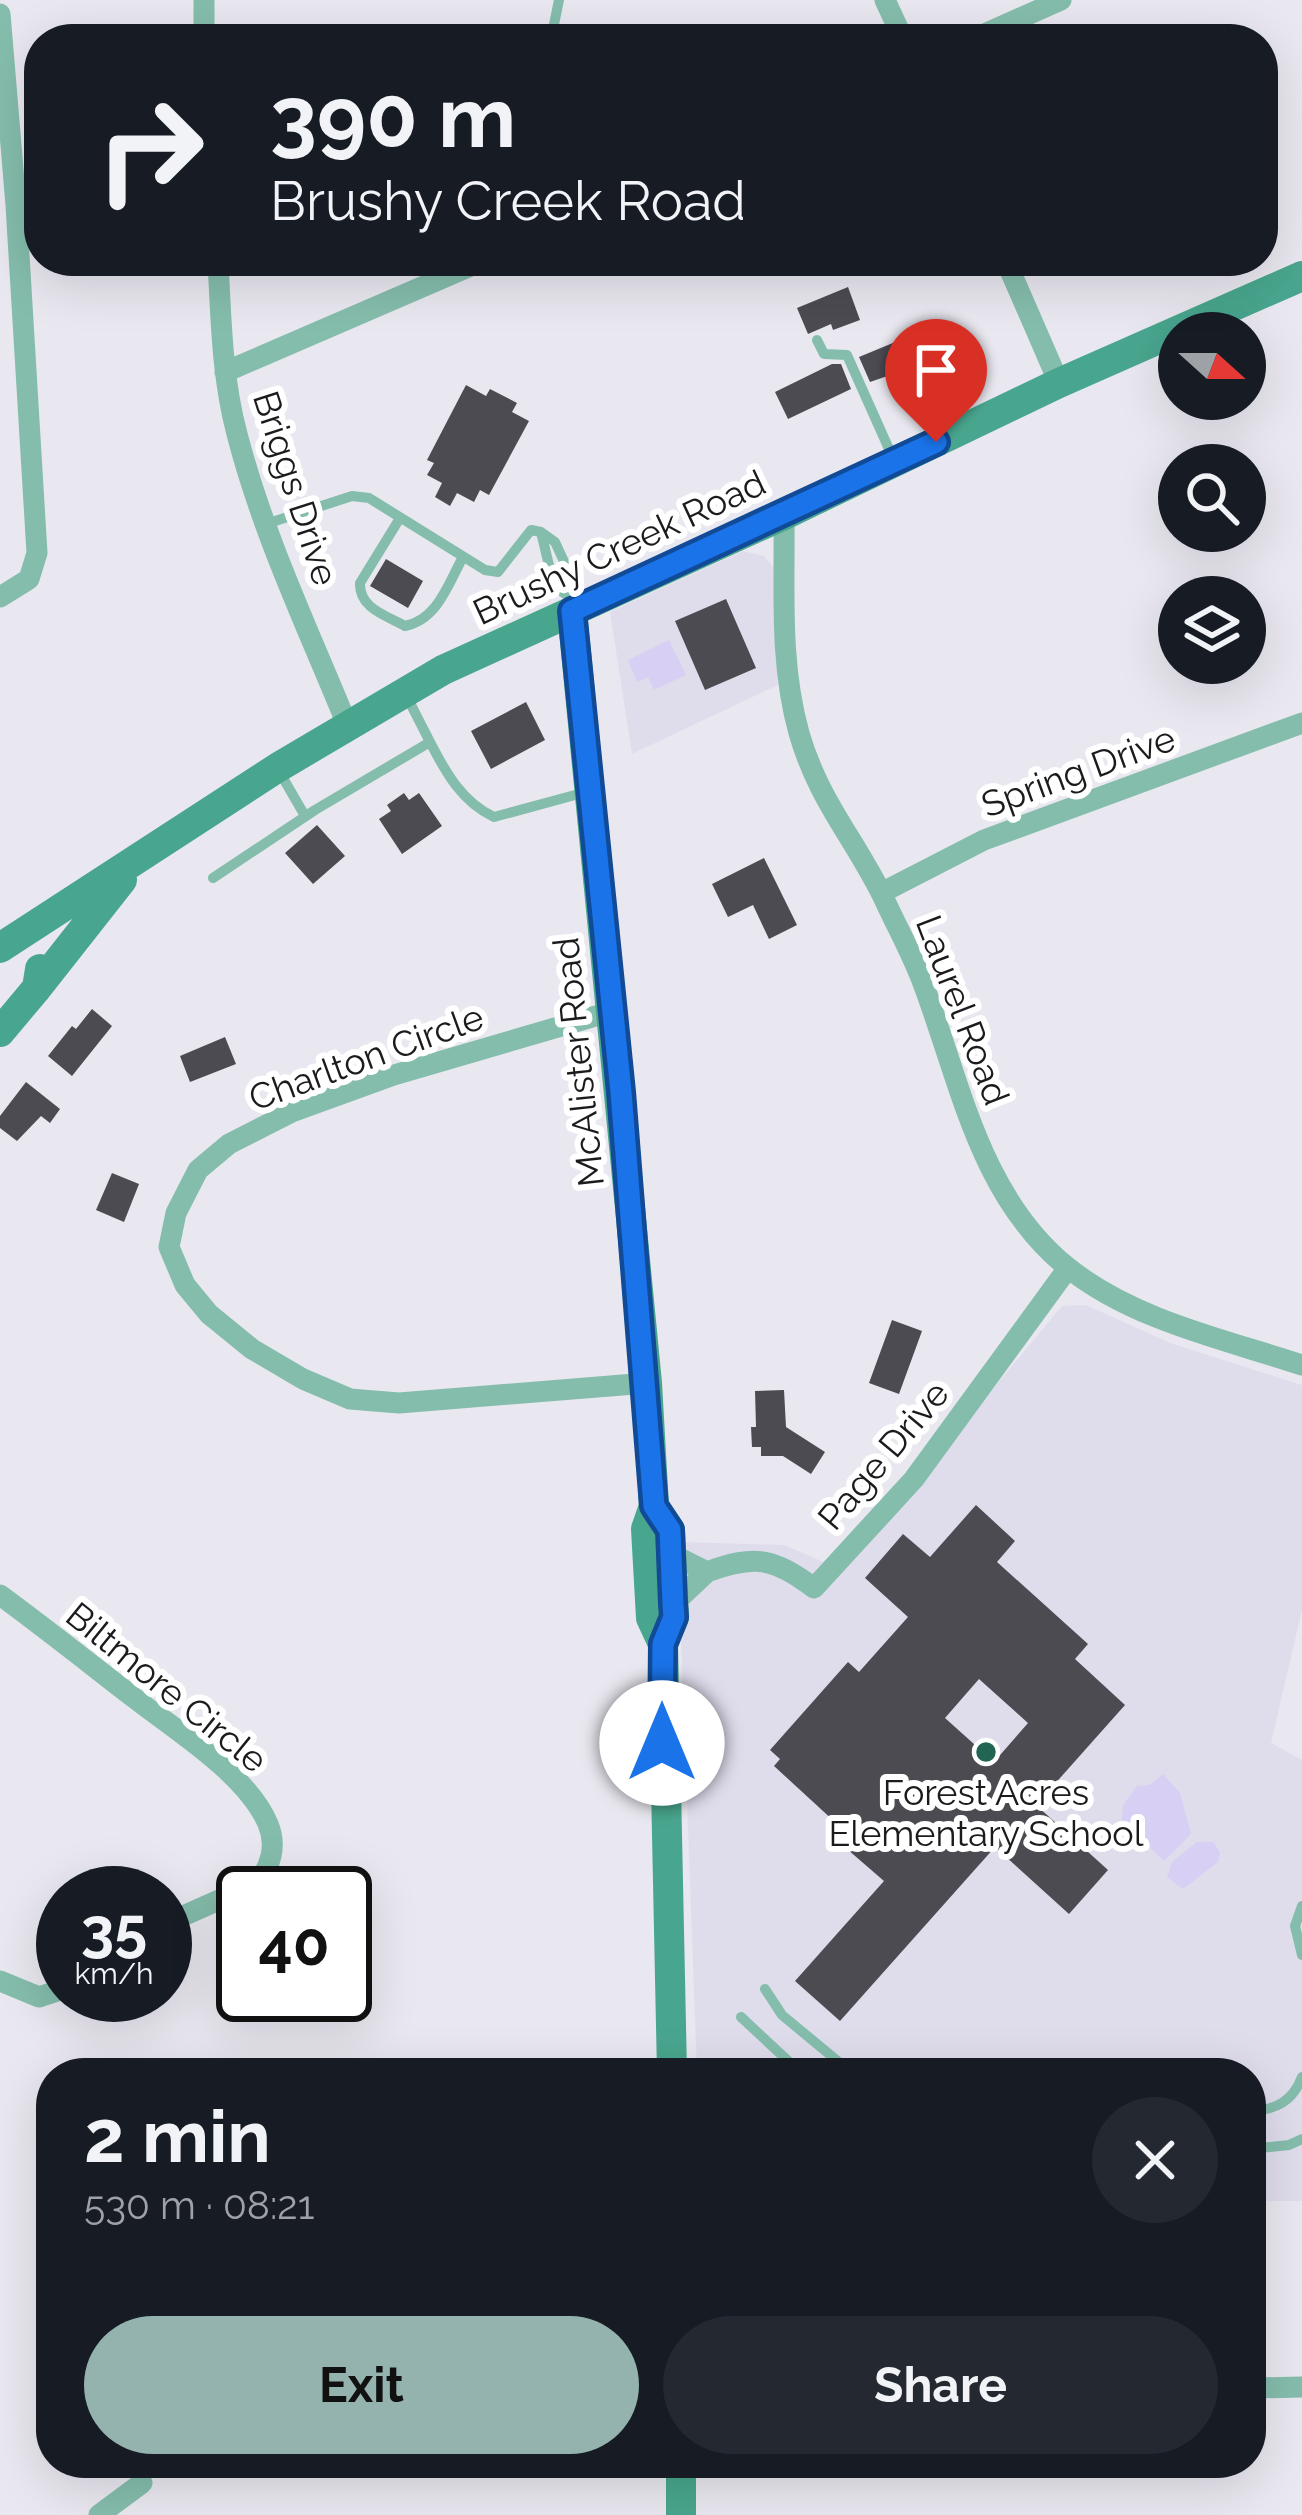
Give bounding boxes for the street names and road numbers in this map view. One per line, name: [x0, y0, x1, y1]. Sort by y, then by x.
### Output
street label: Briggs Drive: [245, 386, 347, 590]
street label: Brushy Creek Road: [466, 461, 772, 633]
street label: Spring Drive: [975, 717, 1181, 825]
street label: Laurel Road: [908, 909, 1018, 1111]
street label: McAlister Road: [544, 935, 612, 1189]
street label: Charlton Circle: [243, 995, 489, 1119]
street label: Page Drive: [809, 1372, 957, 1538]
street label: Biltmore Circle: [58, 1593, 276, 1781]

